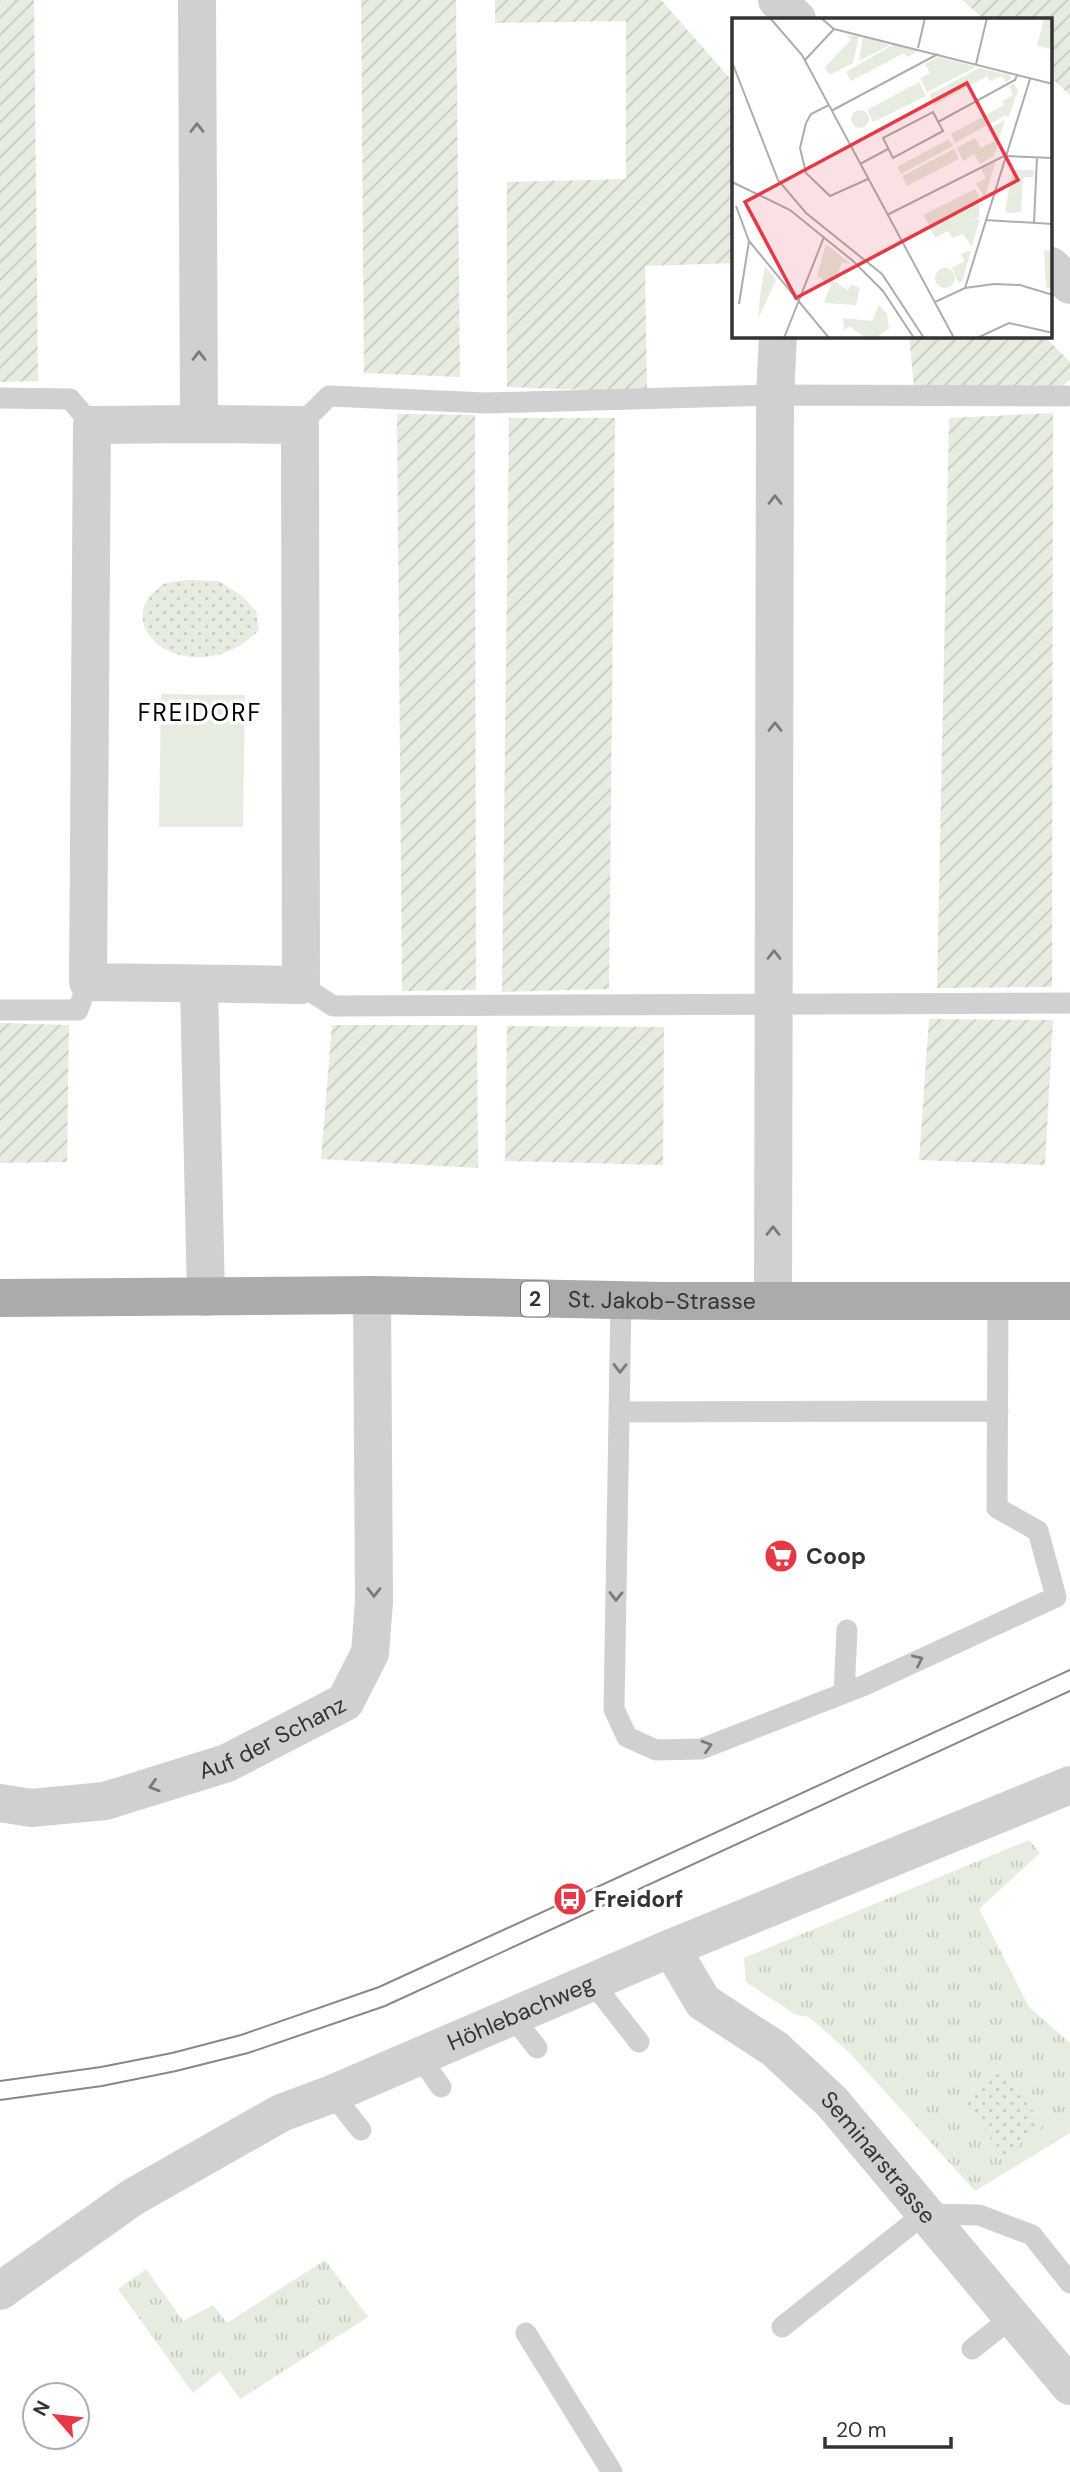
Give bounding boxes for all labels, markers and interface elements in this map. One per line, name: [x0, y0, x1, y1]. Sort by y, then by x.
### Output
inset map: [732, 18, 1052, 338]
one-way arrow: [189, 122, 205, 133]
one-way arrow: [191, 350, 207, 360]
one-way arrow: [767, 494, 783, 504]
district label: FREIDORF: [138, 697, 262, 728]
one-way arrow: [767, 721, 783, 732]
one-way arrow: [766, 949, 782, 959]
one-way arrow: [765, 1225, 781, 1236]
road number: 2: [521, 1282, 549, 1316]
street label: St. Jakob-Strasse: [568, 1284, 756, 1316]
one-way arrow: [612, 1363, 628, 1374]
supermarket icon: Coop: [762, 1537, 800, 1575]
place label: Coop: [806, 1541, 866, 1571]
one-way arrow: [366, 1587, 382, 1598]
one-way arrow: [608, 1591, 624, 1601]
one-way arrow: [910, 1655, 923, 1669]
street label: Auf der Schanz: [195, 1689, 351, 1786]
one-way arrow: [700, 1739, 712, 1754]
one-way arrow: [148, 1778, 161, 1792]
bus stop icon: Freidorf: [551, 1880, 589, 1918]
place label: Freidorf: [594, 1884, 683, 1914]
street label: Höhlebachweg: [443, 1968, 599, 2058]
street label: Seminarstrasse: [815, 2084, 943, 2230]
north arrow: [21, 2381, 91, 2451]
text: N: [27, 2396, 56, 2420]
scale bar: [825, 2406, 951, 2450]
text: 20 m: [836, 2416, 887, 2444]

